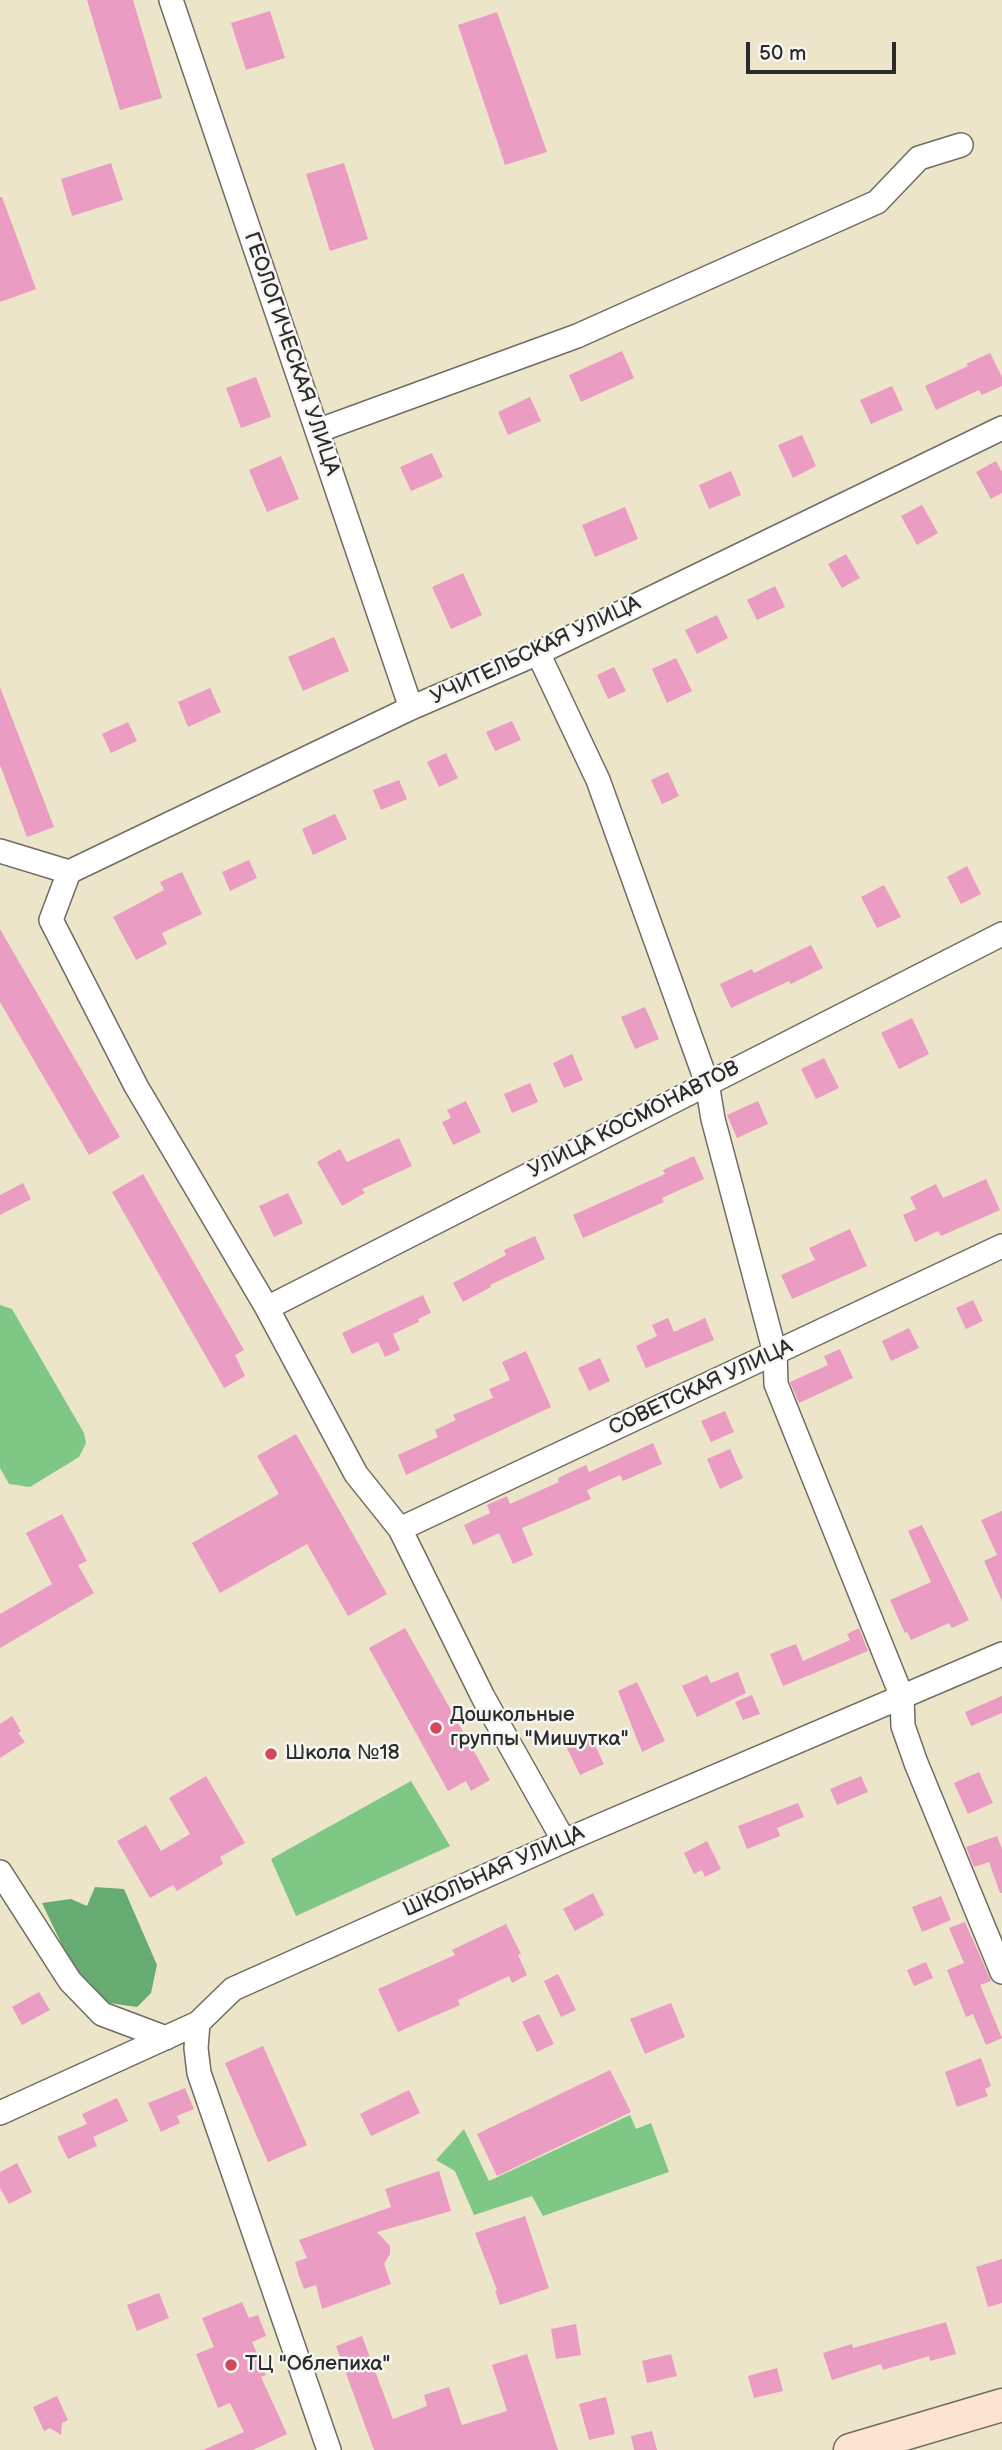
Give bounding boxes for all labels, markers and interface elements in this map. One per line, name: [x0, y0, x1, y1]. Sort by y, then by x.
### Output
scale bar: [750, 28, 900, 72]
text: 50 m: [759, 41, 806, 66]
street label: ГЕОЛОГИЧЕСКАЯ УЛИЦА: [238, 229, 344, 479]
street label: УЧИТЕЛЬСКАЯ УЛИЦА: [427, 591, 645, 711]
street label: УЛИЦА КОСМОНАВТОВ: [524, 1056, 744, 1184]
street label: СОВЕТСКАЯ УЛИЦА: [605, 1334, 797, 1442]
place label: Дошкольные группы "Мишутка": [450, 1703, 629, 1753]
marker: Дошкольные группы "Мишутка": [428, 1720, 444, 1736]
place label: Школа №18: [285, 1741, 400, 1767]
marker: Школа №18: [263, 1746, 279, 1762]
street label: ШКОЛЬНАЯ УЛИЦА: [400, 1821, 588, 1923]
place label: ТЦ "Облепиха": [245, 2352, 390, 2378]
marker: ТЦ "Облепиха": [223, 2357, 239, 2373]

